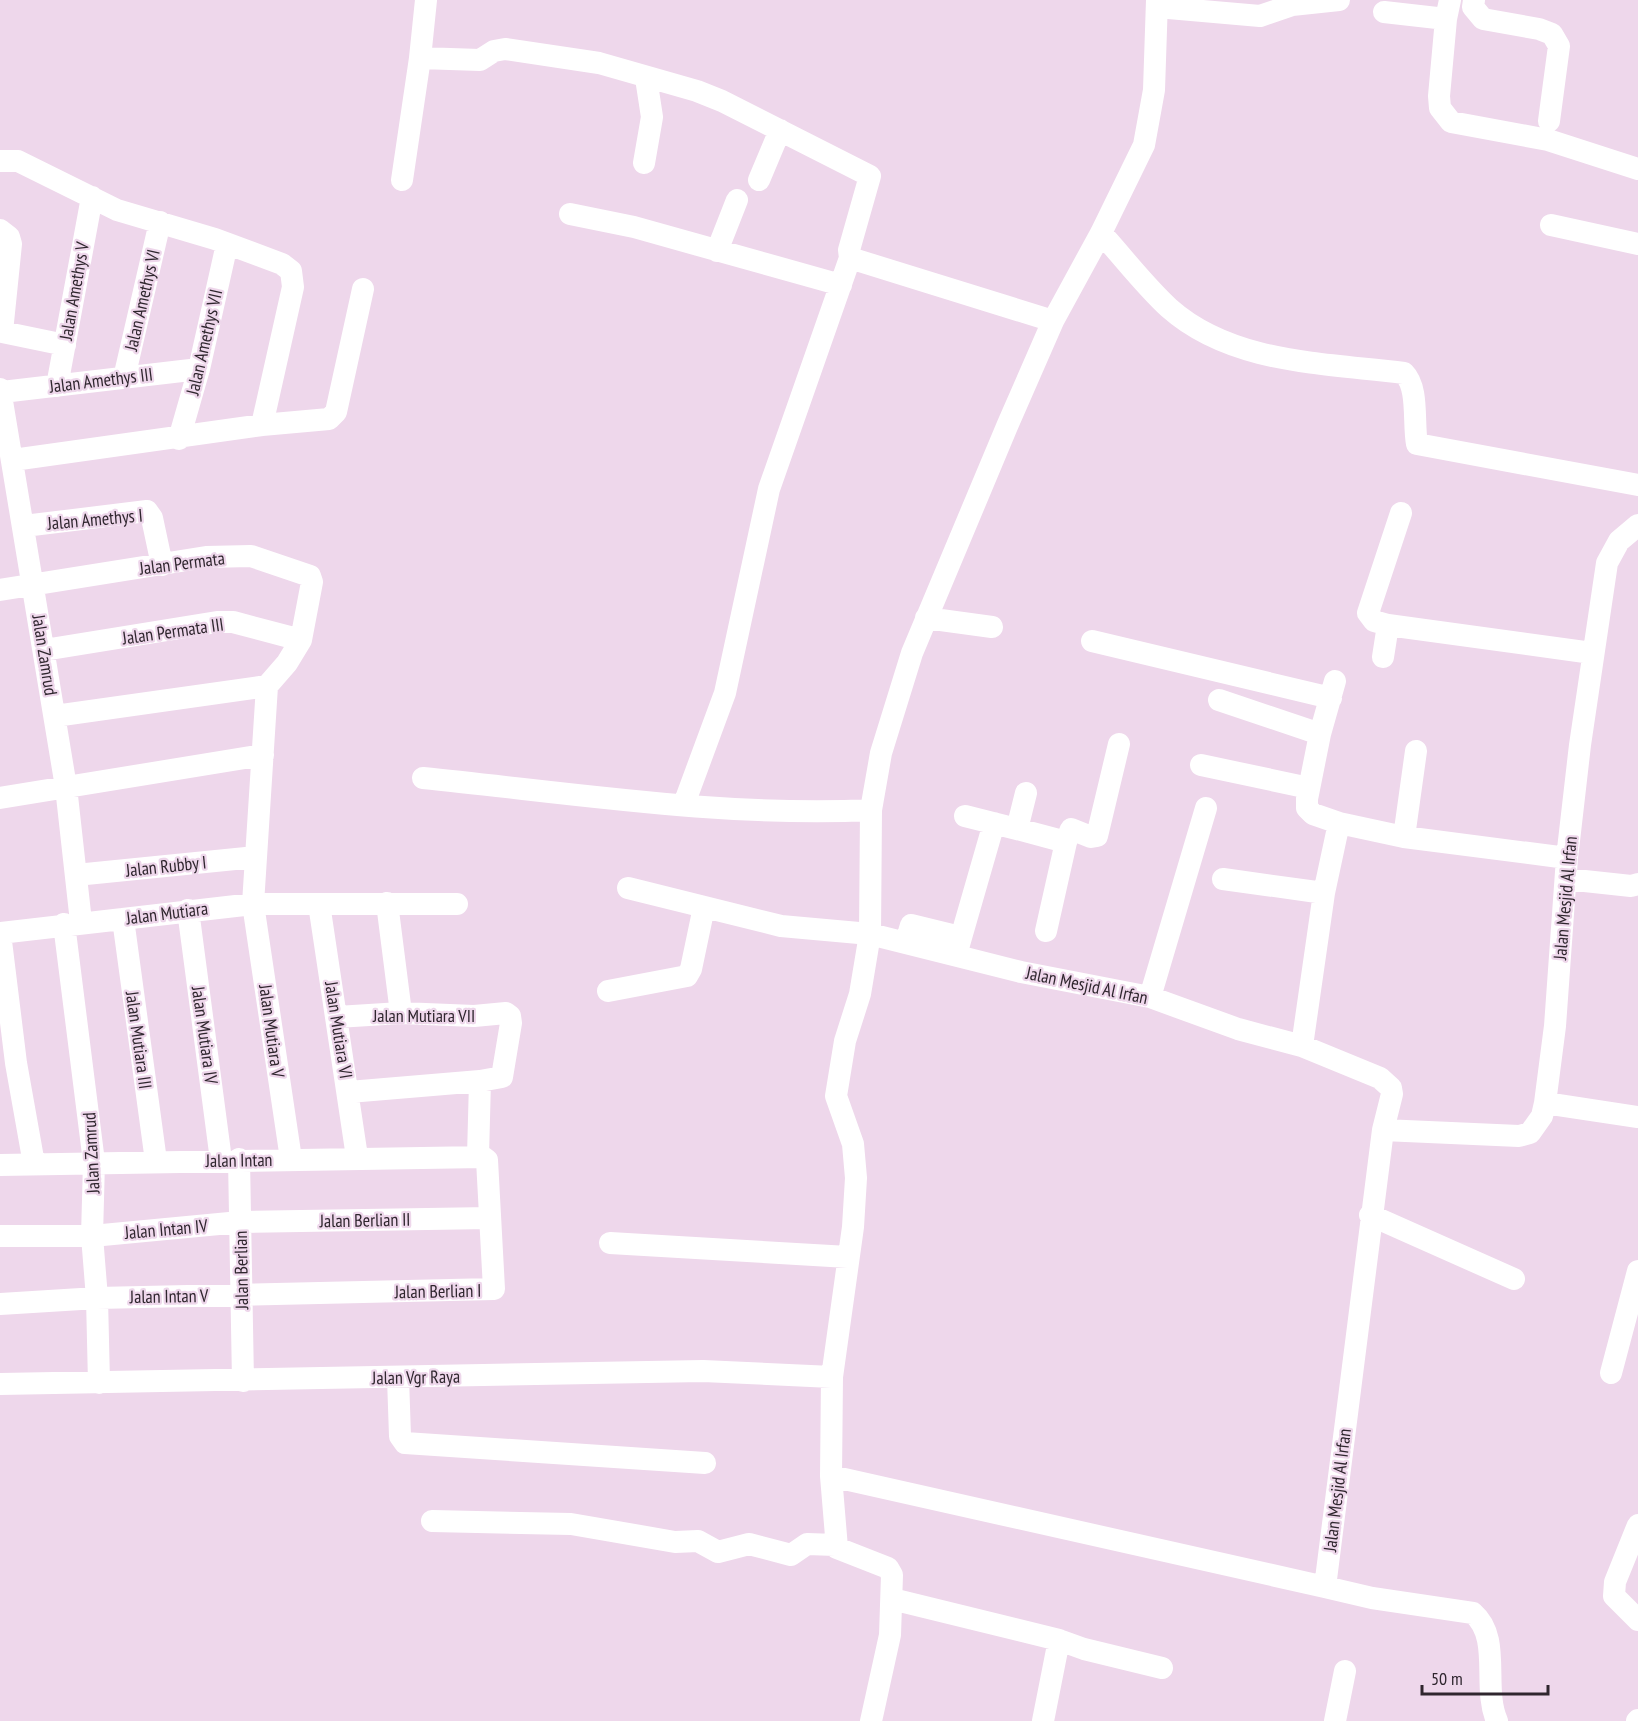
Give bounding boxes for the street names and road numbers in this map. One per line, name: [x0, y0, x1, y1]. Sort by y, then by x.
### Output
street label: Jalan Amethys V: [54, 239, 94, 343]
street label: Jalan Amethys VI: [119, 247, 165, 354]
street label: Jalan Amethys VII: [180, 287, 227, 398]
street label: Jalan Amethys III: [47, 362, 154, 398]
street label: Jalan Amethys I: [45, 503, 144, 535]
street label: Jalan Permata: [137, 546, 226, 580]
street label: Jalan Zamrud: [27, 612, 63, 697]
street label: Jalan Permata III: [120, 613, 225, 650]
street label: Jalan Mesjid Al Irfan: [1548, 835, 1582, 962]
street label: Jalan Rubby I: [124, 850, 207, 882]
street label: Jalan Mutiara: [124, 897, 209, 930]
street label: Jalan Mesjid Al Irfan: [1023, 961, 1150, 1009]
street label: Jalan Mutiara VI: [320, 979, 358, 1080]
street label: Jalan Mutiara V: [254, 982, 290, 1080]
street label: Jalan Mutiara IV: [187, 984, 223, 1086]
street label: Jalan Mutiara III: [121, 989, 157, 1090]
street label: Jalan Mutiara VII: [372, 1004, 475, 1027]
street label: Jalan Zamrud: [77, 1112, 105, 1195]
street label: Jalan Intan: [204, 1148, 273, 1172]
street label: Jalan Berlian II: [318, 1208, 411, 1232]
street label: Jalan Intan IV: [123, 1214, 209, 1244]
street label: Jalan Berlian: [229, 1230, 253, 1311]
street label: Jalan Berlian I: [393, 1279, 482, 1303]
street label: Jalan Intan V: [129, 1284, 209, 1308]
street label: Jalan Vgr Raya: [371, 1365, 460, 1389]
street label: Jalan Mesjid Al Irfan: [1318, 1427, 1356, 1554]

